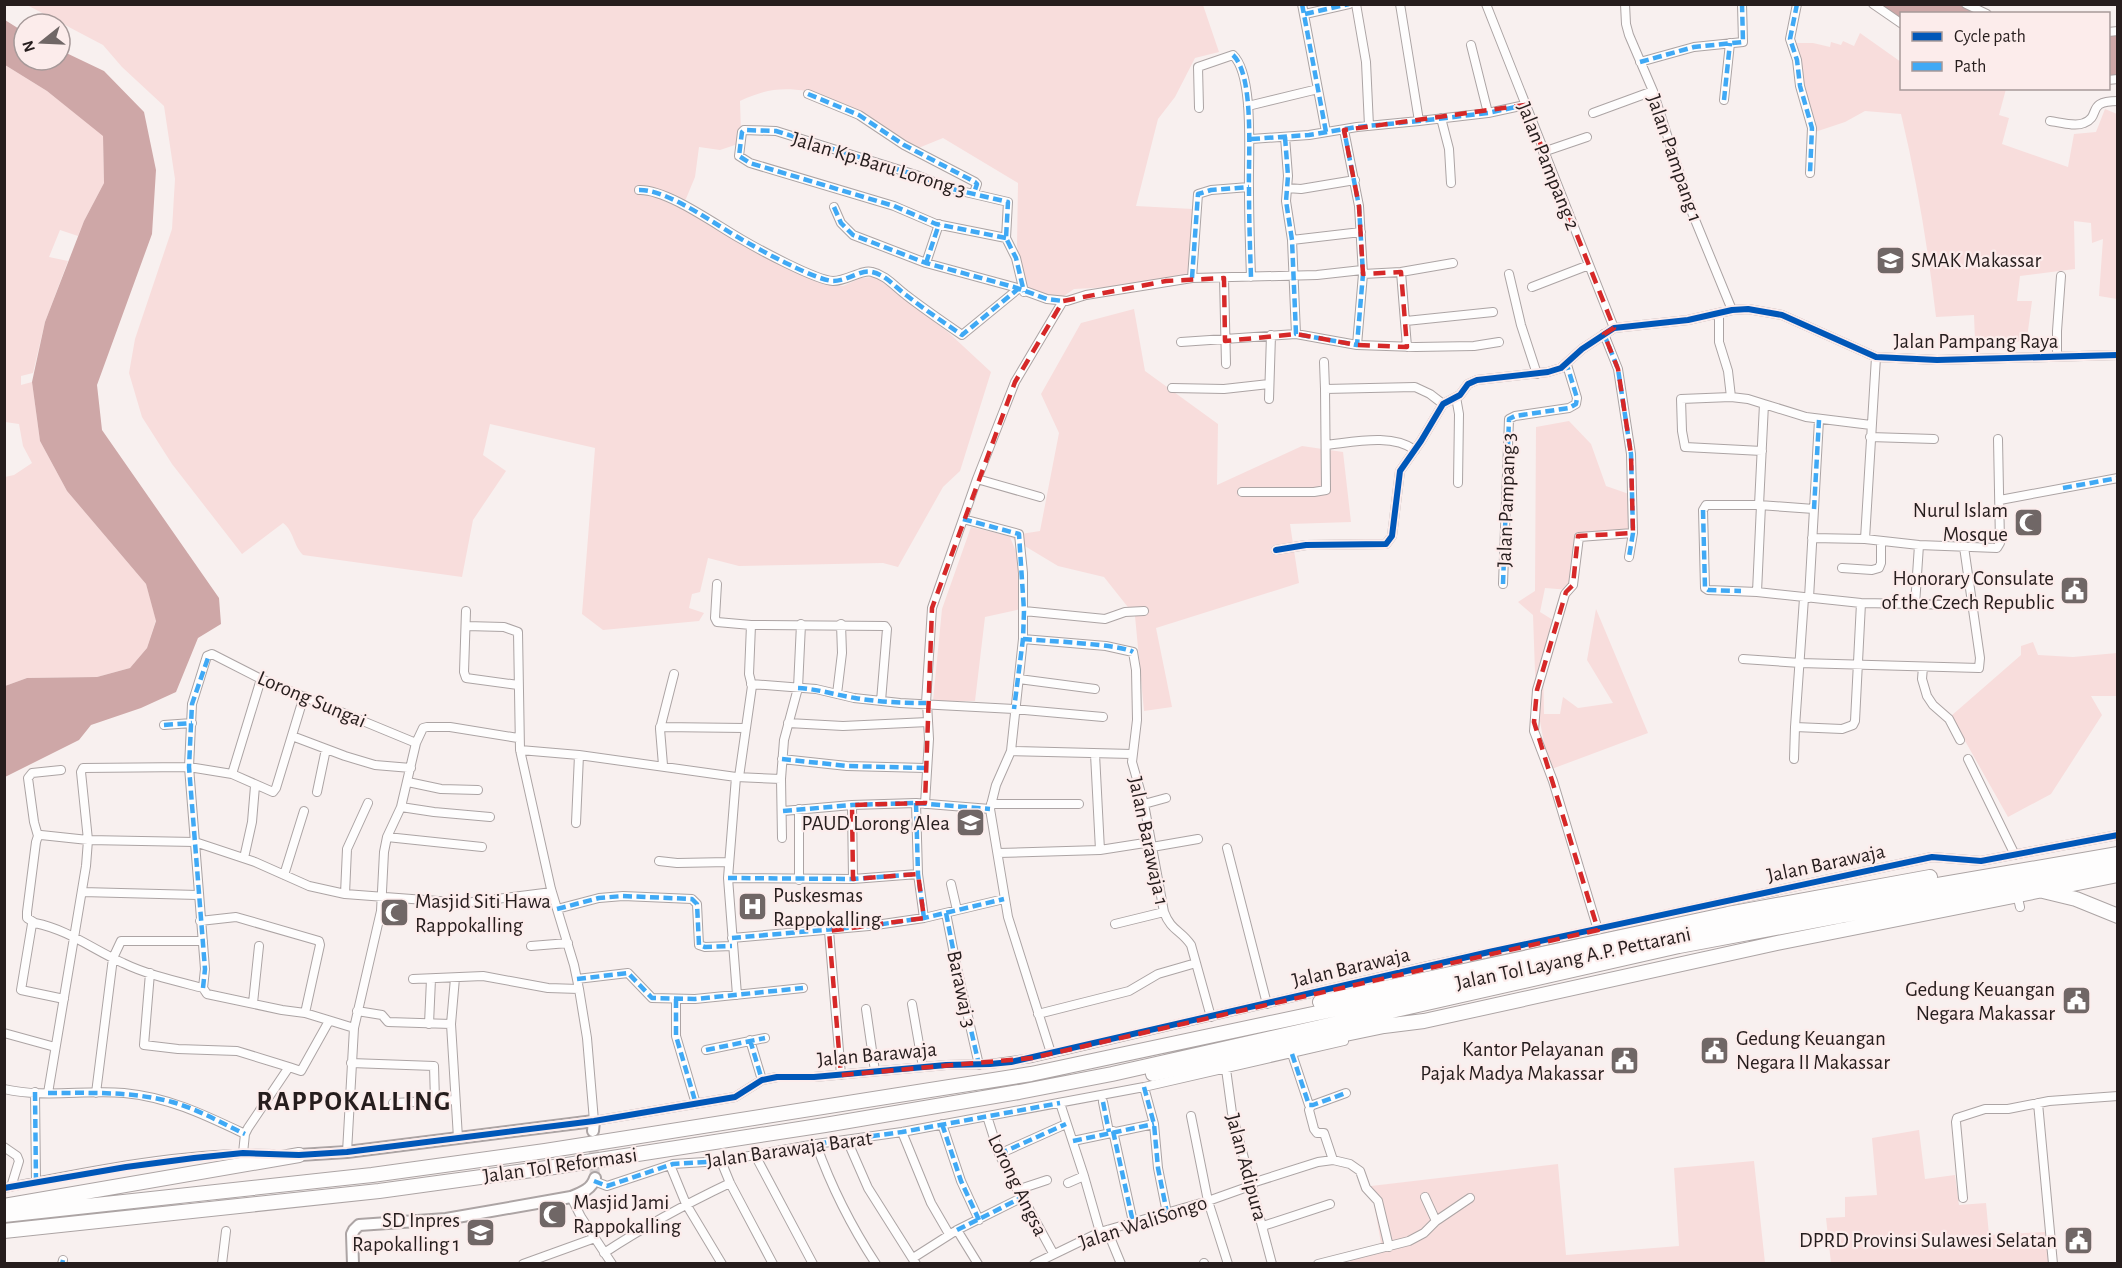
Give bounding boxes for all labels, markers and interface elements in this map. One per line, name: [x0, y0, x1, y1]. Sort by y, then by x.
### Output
north arrow: [12, 12, 72, 72]
legend: [1900, 12, 2110, 90]
text: Cycle path: [1954, 28, 2026, 46]
text: N: [19, 39, 38, 54]
text: Path: [1954, 58, 1986, 76]
street label: Jalan Pampang 1: [1643, 92, 1706, 225]
street label: Jalan Pampang 2: [1513, 99, 1584, 233]
street label: Jalan Kp.Baru Lorong 3: [789, 128, 968, 201]
school or university icon: SMAK Makassar: [1874, 244, 1906, 276]
place label: SMAK Makassar: [1911, 250, 2042, 271]
street label: Jalan Pampang Raya: [1893, 331, 2059, 352]
street label: Jalan Pampang 3: [1494, 432, 1519, 568]
place label: Nurul Islam Mosque: [1913, 500, 2008, 545]
mosque icon: Nurul Islam Mosque: [2013, 506, 2045, 538]
place label: Honorary Consulate of the Czech Republic: [1881, 568, 2054, 613]
public building icon: Honorary Consulate of the Czech Republic: [2059, 574, 2091, 606]
street label: Lorong Sungai: [254, 667, 369, 732]
street label: Jalan Barawaja 1: [1125, 775, 1172, 907]
school or university icon: PAUD Lorong Alea: [955, 807, 987, 839]
place label: PAUD Lorong Alea: [802, 813, 950, 834]
street label: Jalan Barawaja: [1765, 841, 1887, 886]
place label: Puskesmas Rappokalling: [773, 885, 882, 930]
place label: Masjid Siti Hawa Rappokalling: [415, 891, 551, 936]
hospital icon: Puskesmas Rappokalling: [736, 891, 768, 923]
mosque icon: Masjid Siti Hawa Rappokalling: [378, 897, 410, 929]
street label: Jalan Tol Layang A.P. Pettarani: [1453, 923, 1693, 994]
street label: Jalan Barawaja: [1290, 944, 1412, 991]
street label: Barawaj 3: [943, 949, 980, 1029]
place label: Gedung Keuangan Negara Makassar: [1905, 979, 2055, 1024]
public building icon: Gedung Keuangan Negara Makassar: [2060, 985, 2092, 1017]
place label: Gedung Keuangan Negara II Makassar: [1736, 1028, 1890, 1073]
public building icon: Gedung Keuangan Negara II Makassar: [1699, 1034, 1731, 1066]
street label: Jalan Barawaja: [816, 1039, 938, 1070]
place label: Kantor Pelayanan Pajak Madya Makassar: [1420, 1039, 1604, 1084]
public building icon: Kantor Pelayanan Pajak Madya Makassar: [1609, 1045, 1641, 1077]
district label: RAPPOKALLING: [256, 1088, 452, 1115]
street label: Jalan Adipura: [1222, 1111, 1271, 1223]
street label: Jalan Barawaja Barat: [705, 1127, 874, 1172]
street label: Lorong Angsa: [984, 1131, 1051, 1240]
street label: Jalan Tol Reformasi: [482, 1144, 639, 1187]
place label: Masjid Jami Rappokalling: [573, 1192, 682, 1237]
street label: Jalan WaliSongo: [1077, 1192, 1210, 1253]
mosque icon: Masjid Jami Rappokalling: [536, 1198, 568, 1230]
place label: SD Inpres Rapokalling 1: [352, 1210, 460, 1255]
school or university icon: SD Inpres Rapokalling 1: [465, 1216, 497, 1248]
public building icon: DPRD Provinsi Sulawesi Selatan: [2062, 1224, 2094, 1256]
place label: DPRD Provinsi Sulawesi Selatan: [1799, 1230, 2057, 1251]

